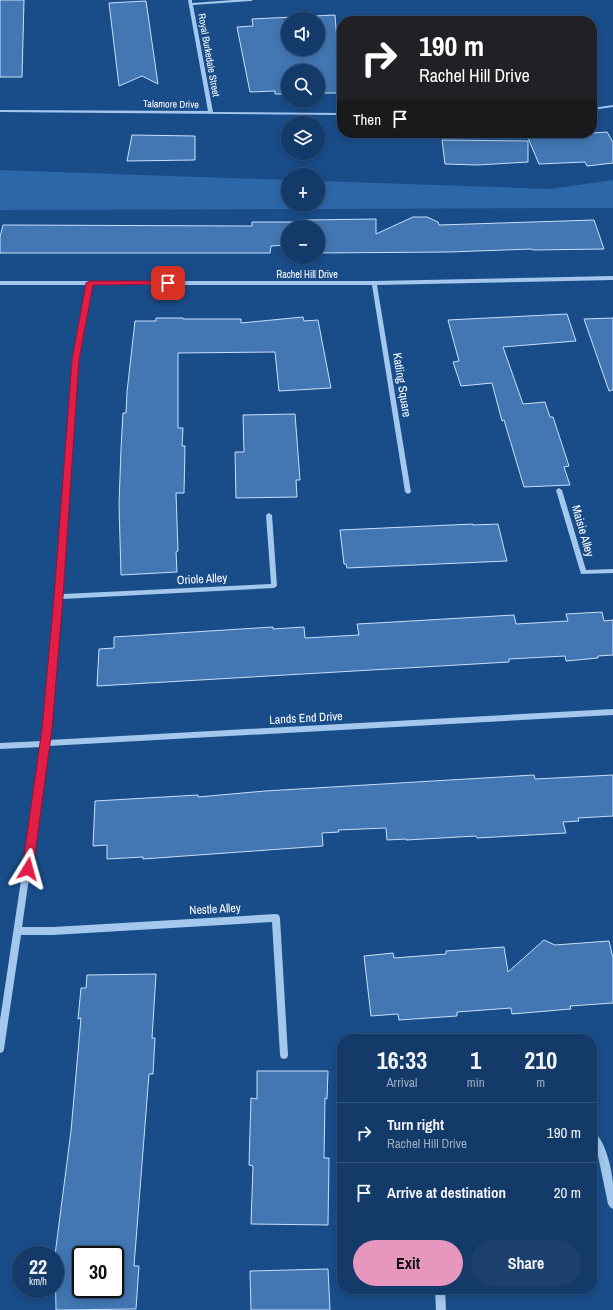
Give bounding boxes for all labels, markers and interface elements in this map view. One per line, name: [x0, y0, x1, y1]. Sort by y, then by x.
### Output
street label: Royal Burkedale Street: [195, 12, 223, 98]
map controls: [281, 12, 325, 264]
button: sound: [281, 12, 325, 56]
text: 190 m: [419, 27, 484, 65]
icon: right: [353, 32, 405, 84]
text: Rachel Hill Drive: [419, 63, 530, 88]
button: search: [281, 64, 325, 108]
street label: Talamore Drive: [143, 97, 199, 111]
icon: arrive: [389, 108, 411, 130]
text: Then: [353, 109, 381, 130]
button: layers: [281, 116, 325, 160]
button: +: [281, 168, 325, 212]
button: −: [281, 220, 325, 264]
pin: [151, 266, 185, 300]
street label: Rachel Hill Drive: [276, 268, 338, 281]
icon: arrive: [157, 272, 179, 294]
street label: Katling Square: [389, 352, 415, 418]
street label: Maisie Alley: [568, 503, 598, 559]
street label: Oriole Alley: [176, 570, 228, 588]
street label: Lands End Drive: [269, 708, 343, 728]
position arrow: [7, 848, 49, 890]
street label: Nestle Alley: [189, 900, 241, 918]
text: 16:33: [377, 1044, 427, 1076]
text: 1: [470, 1044, 481, 1076]
text: 210: [524, 1044, 557, 1076]
text: Arrival: [387, 1074, 417, 1091]
text: min: [467, 1074, 485, 1091]
text: m: [536, 1074, 545, 1091]
text: Turn right: [387, 1114, 444, 1135]
icon: right: [353, 1122, 375, 1144]
text: 190 m: [547, 1122, 581, 1143]
text: Rachel Hill Drive: [387, 1135, 467, 1152]
icon: arrive: [353, 1182, 375, 1204]
text: Arrive at destination: [387, 1182, 506, 1203]
text: 20 m: [554, 1182, 581, 1203]
button: Exit: [353, 1240, 463, 1286]
button: Share: [471, 1240, 581, 1286]
speed limit sign: 30: [72, 1246, 124, 1298]
text: 22: [29, 1253, 47, 1280]
text: km/h: [29, 1275, 47, 1288]

